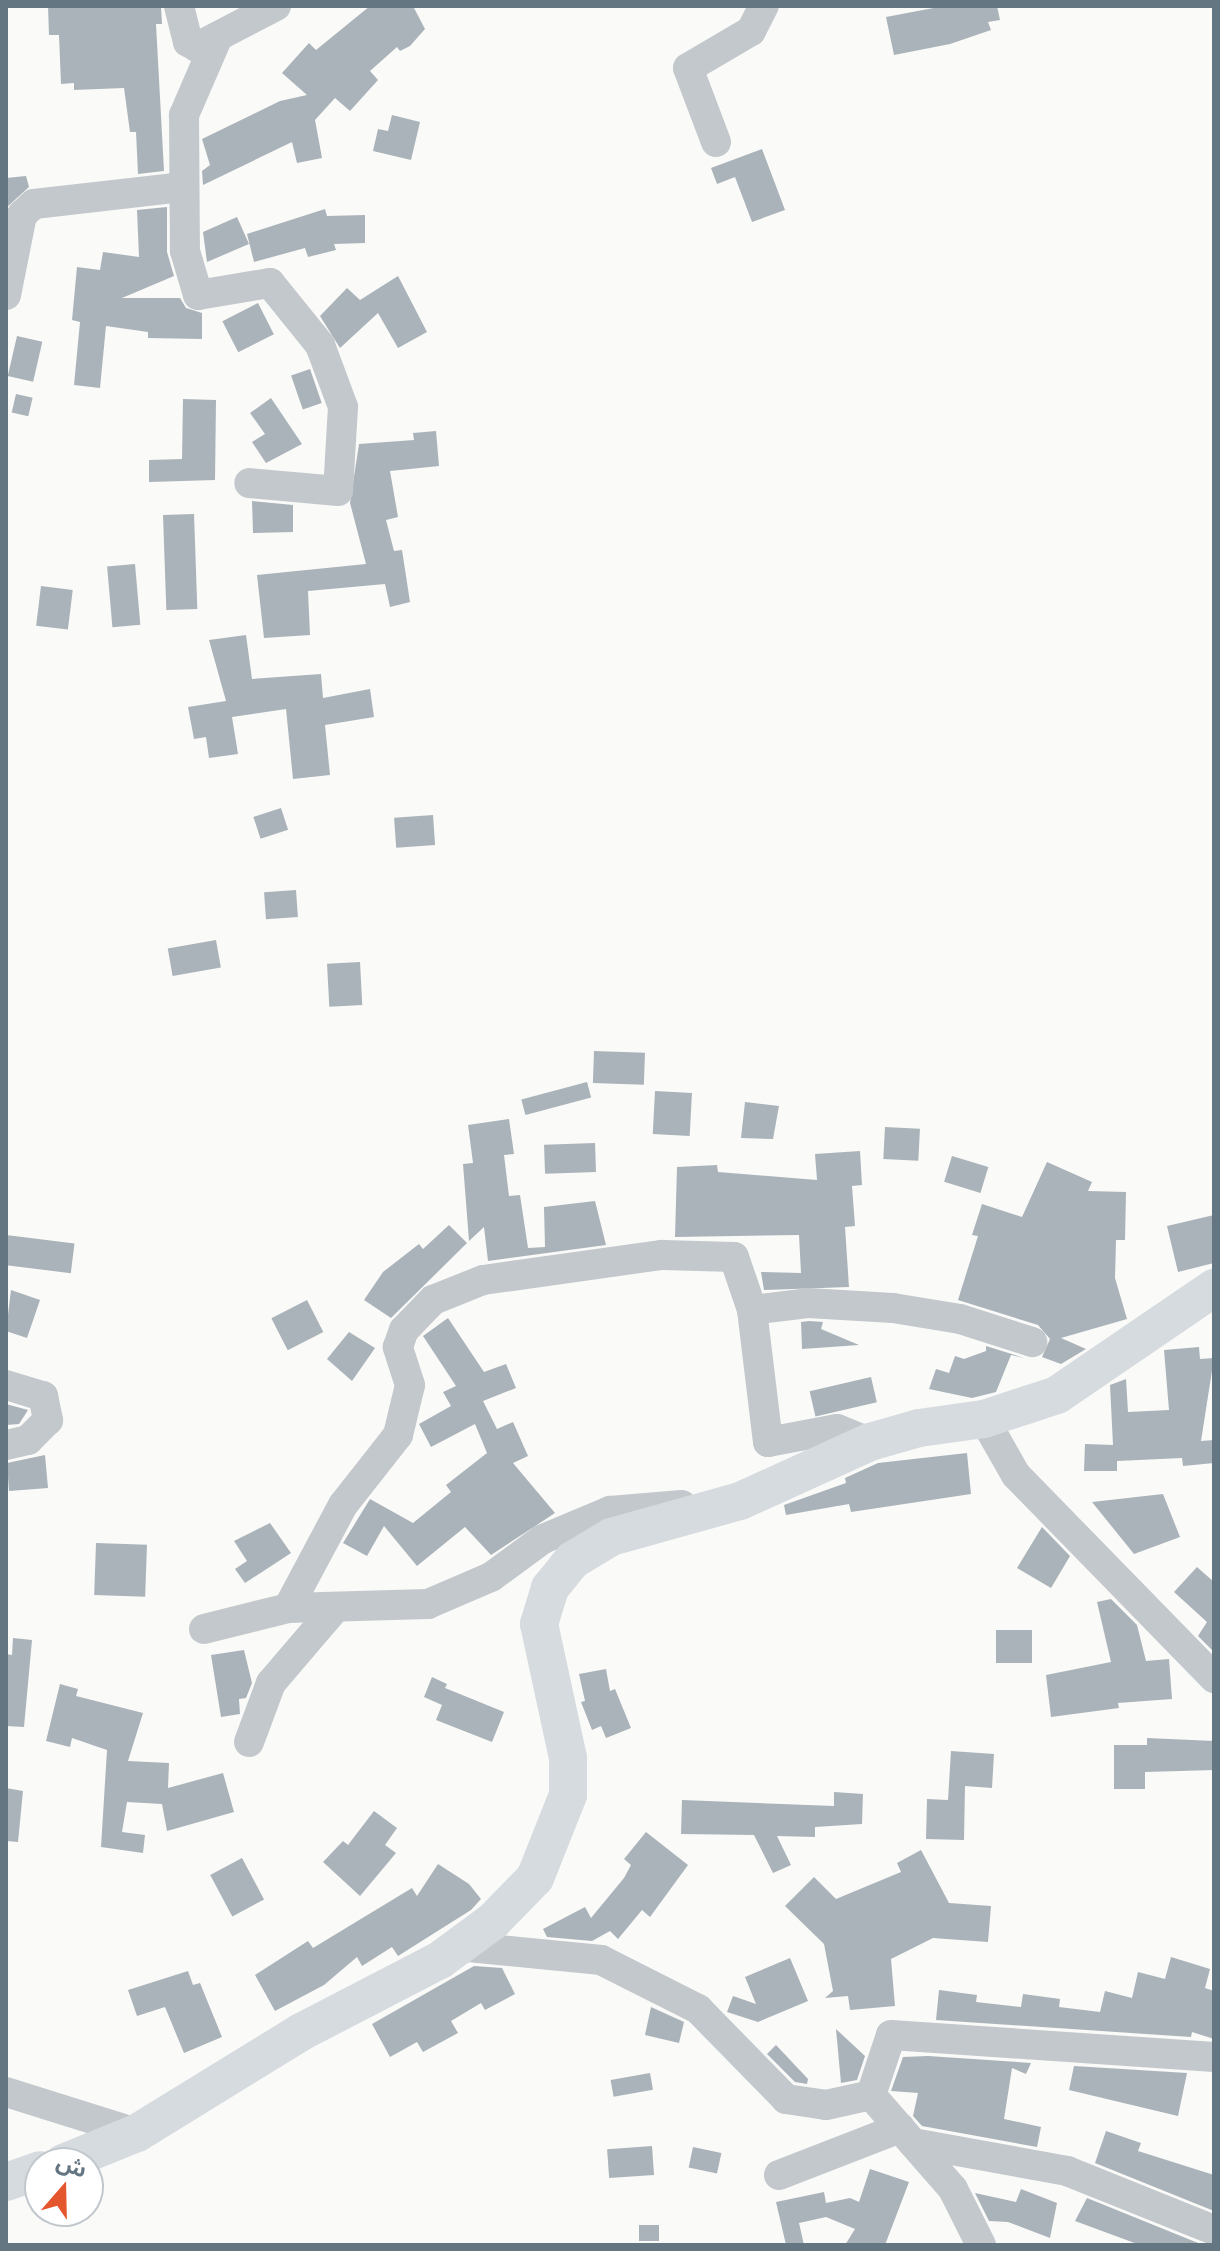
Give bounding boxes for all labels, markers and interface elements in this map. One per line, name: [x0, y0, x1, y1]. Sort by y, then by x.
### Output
north arrow: [24, 2147, 104, 2227]
text: ش: [53, 2148, 90, 2184]

